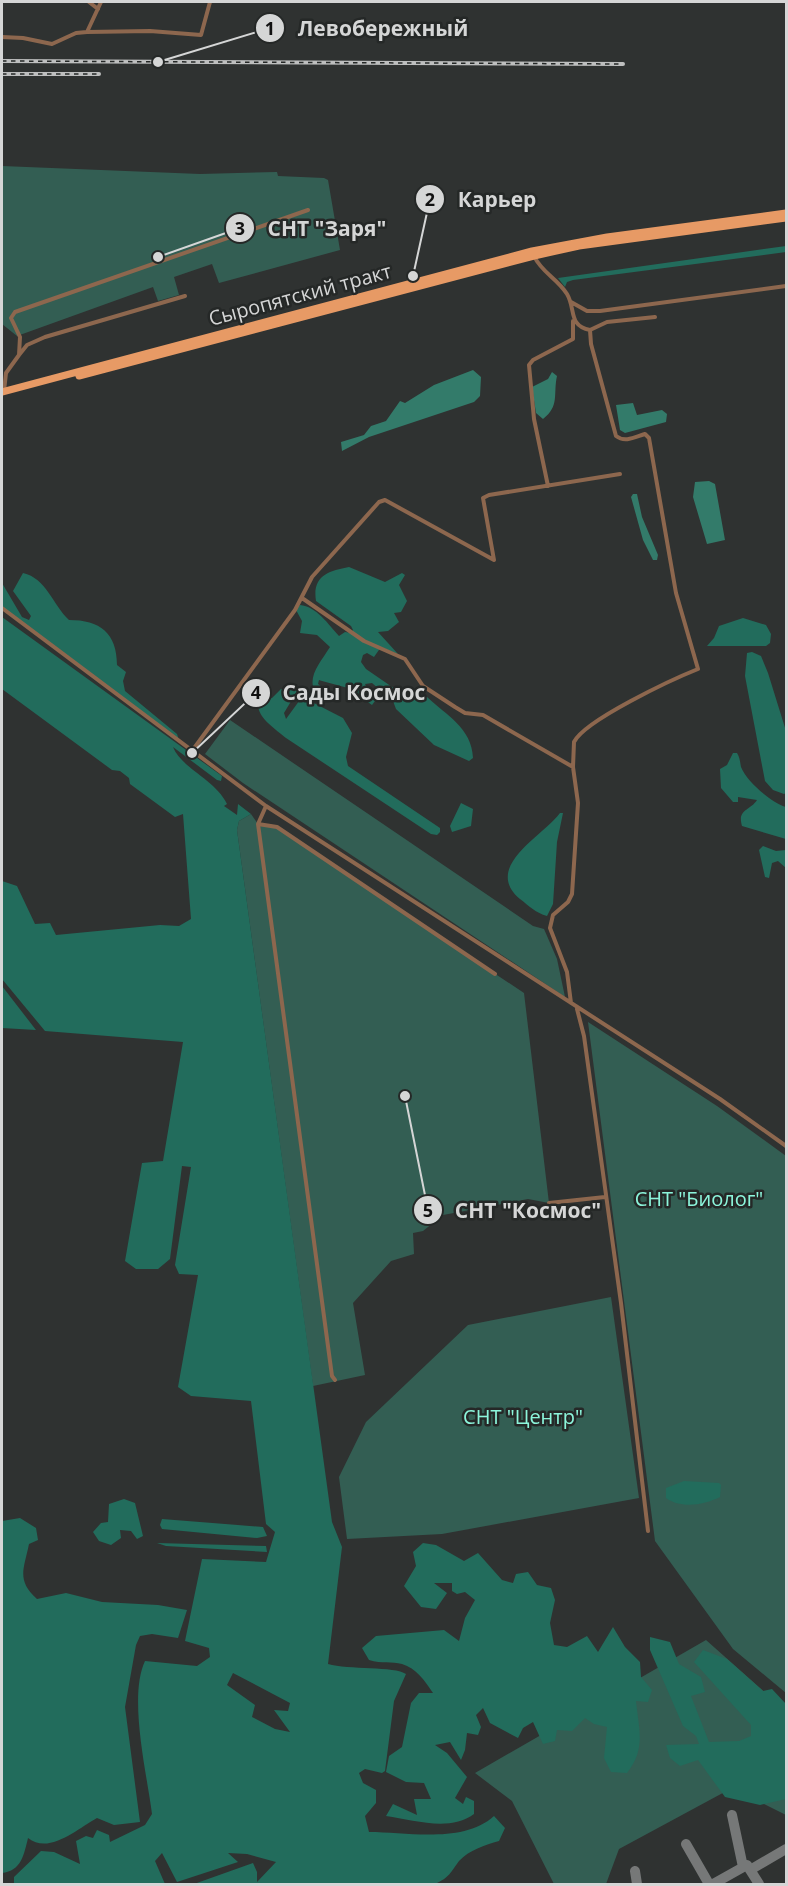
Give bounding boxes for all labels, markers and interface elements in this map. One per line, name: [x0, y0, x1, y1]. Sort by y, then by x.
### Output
callout: Левобережный: [255, 9, 480, 48]
text: Левобережный: [298, 14, 468, 42]
text: 1: [265, 16, 275, 40]
callout: Карьер: [415, 180, 548, 219]
text: Карьер: [458, 185, 536, 213]
text: 2: [425, 187, 435, 211]
callout: СНТ "Заря": [225, 209, 398, 248]
text: СНТ "Заря": [268, 214, 386, 242]
text: 3: [235, 216, 245, 240]
street label: Сыропятский тракт: [205, 257, 394, 332]
callout: Сады Космос: [241, 673, 438, 712]
text: Сады Космос: [283, 678, 426, 706]
text: 4: [251, 680, 261, 704]
park label: СНТ "Биолог": [635, 1185, 763, 1212]
callout: СНТ "Космос": [413, 1191, 614, 1230]
text: СНТ "Космос": [455, 1196, 601, 1224]
text: 5: [423, 1198, 433, 1222]
park label: СНТ "Центр": [463, 1403, 583, 1430]

